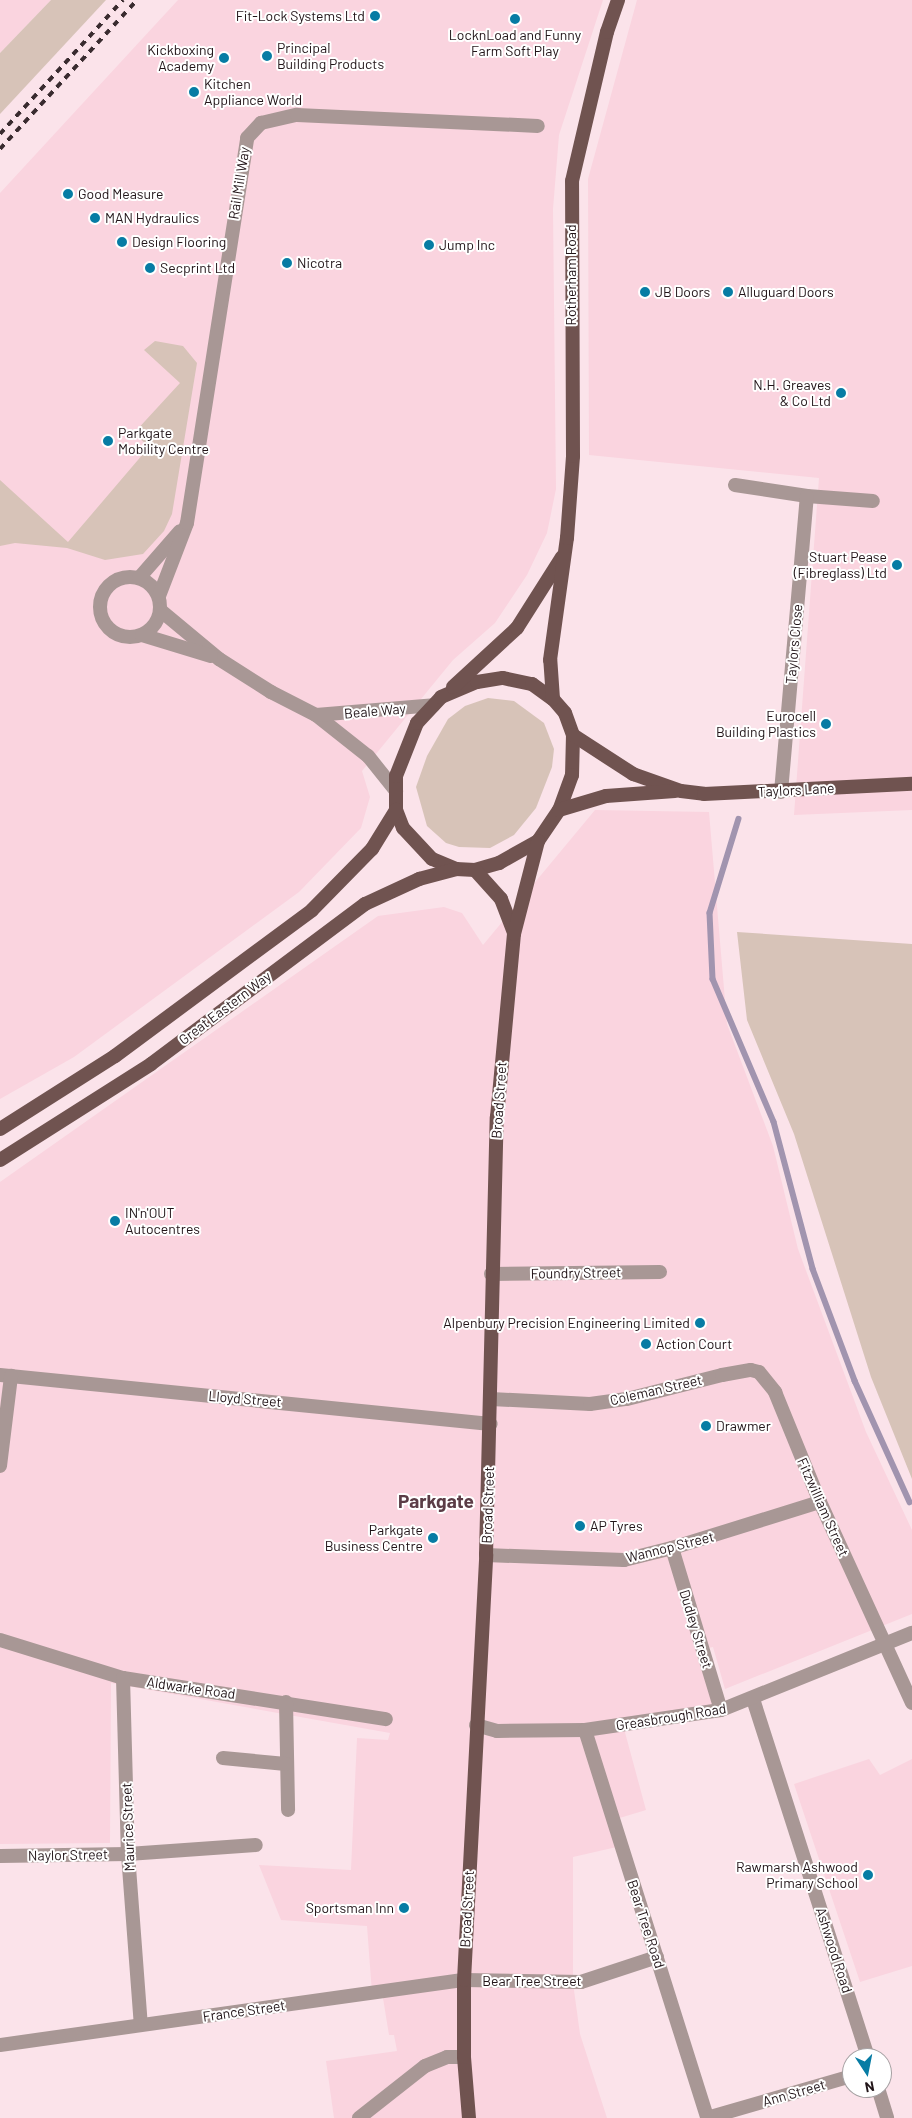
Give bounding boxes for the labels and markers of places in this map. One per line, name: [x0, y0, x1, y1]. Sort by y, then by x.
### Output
place label: Fit-Lock Systems Ltd: [236, 8, 365, 24]
marker: Fit-Lock Systems Ltd: [369, 10, 381, 22]
marker: LocknLoad and Funny Farm Soft Play: [509, 13, 521, 25]
place label: LocknLoad and Funny Farm Soft Play: [449, 27, 581, 59]
place label: Principal Building Products: [277, 40, 384, 72]
place label: Kickboxing Academy: [147, 42, 214, 74]
marker: Principal Building Products: [261, 50, 273, 62]
marker: Kickboxing Academy: [218, 52, 230, 64]
place label: Kitchen Appliance World: [204, 76, 302, 108]
marker: Kitchen Appliance World: [188, 86, 200, 98]
place label: Good Measure: [78, 186, 164, 202]
marker: Good Measure: [62, 188, 74, 200]
place label: MAN Hydraulics: [105, 210, 199, 226]
marker: MAN Hydraulics: [89, 212, 101, 224]
place label: Design Flooring: [132, 234, 226, 250]
marker: Design Flooring: [116, 236, 128, 248]
place label: Jump Inc: [439, 237, 495, 253]
marker: Jump Inc: [423, 239, 435, 251]
place label: Nicotra: [297, 255, 342, 271]
marker: Nicotra: [281, 257, 293, 269]
place label: Secprint Ltd: [160, 260, 235, 276]
marker: Secprint Ltd: [144, 262, 156, 274]
place label: JB Doors: [655, 284, 710, 300]
place label: Alluguard Doors: [738, 284, 834, 300]
marker: JB Doors: [639, 286, 651, 298]
marker: Alluguard Doors: [722, 286, 734, 298]
place label: N.H. Greaves & Co Ltd: [753, 377, 831, 410]
marker: N.H. Greaves & Co Ltd: [835, 387, 847, 399]
place label: Parkgate Mobility Centre: [118, 425, 209, 458]
marker: Parkgate Mobility Centre: [102, 435, 114, 447]
place label: Stuart Pease (Fibreglass) Ltd: [794, 549, 887, 582]
marker: Stuart Pease (Fibreglass) Ltd: [891, 559, 903, 571]
place label: Eurocell Building Plastics: [716, 708, 816, 740]
marker: Eurocell Building Plastics: [820, 718, 832, 730]
place label: IN'n'OUT Autocentres: [125, 1205, 200, 1238]
marker: IN'n'OUT Autocentres: [109, 1215, 121, 1227]
place label: Alpenbury Precision Engineering Limited: [443, 1315, 690, 1331]
marker: Alpenbury Precision Engineering Limited: [694, 1317, 706, 1329]
place label: Action Court: [656, 1336, 732, 1352]
marker: Action Court: [640, 1338, 652, 1350]
place label: Drawmer: [716, 1418, 771, 1434]
marker: Drawmer: [700, 1420, 712, 1432]
place label: AP Tyres: [590, 1518, 643, 1534]
marker: AP Tyres: [574, 1520, 586, 1532]
place label: Parkgate Business Centre: [325, 1522, 423, 1554]
marker: Parkgate Business Centre: [427, 1532, 439, 1544]
place label: Rawmarsh Ashwood Primary School: [736, 1859, 858, 1891]
marker: Rawmarsh Ashwood Primary School: [862, 1869, 874, 1881]
place label: Sportsman Inn: [306, 1900, 394, 1916]
marker: Sportsman Inn: [398, 1902, 410, 1914]

